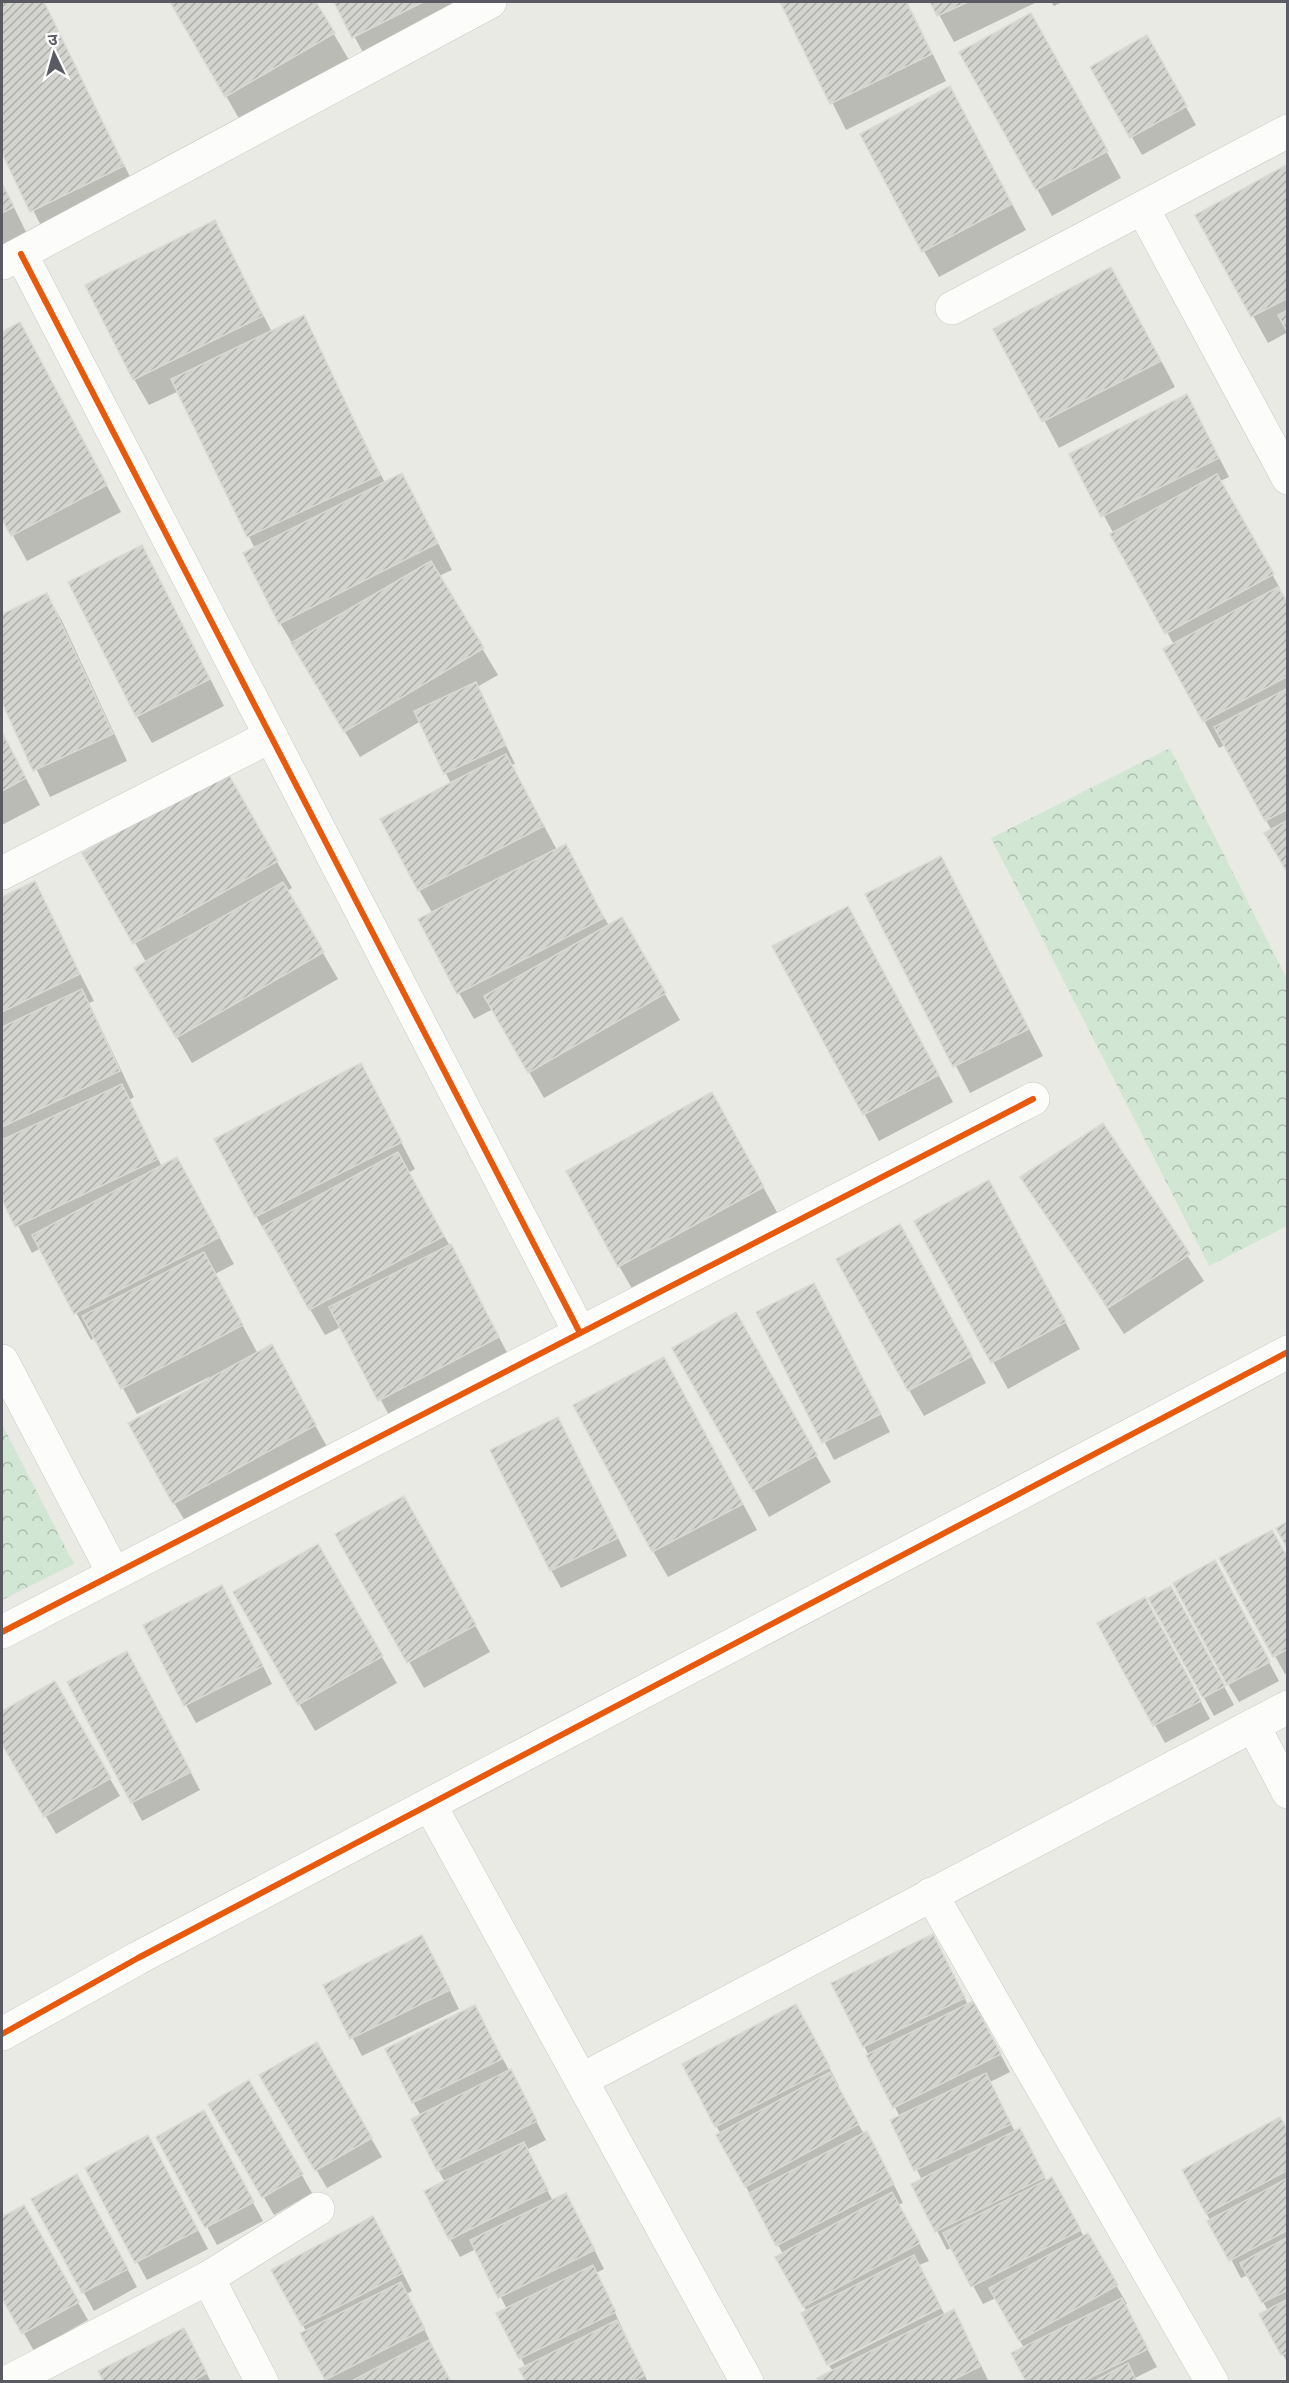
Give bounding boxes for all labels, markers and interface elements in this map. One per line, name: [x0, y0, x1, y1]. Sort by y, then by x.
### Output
north arrow: [24, 24, 84, 84]
text: उ: [47, 28, 59, 51]

